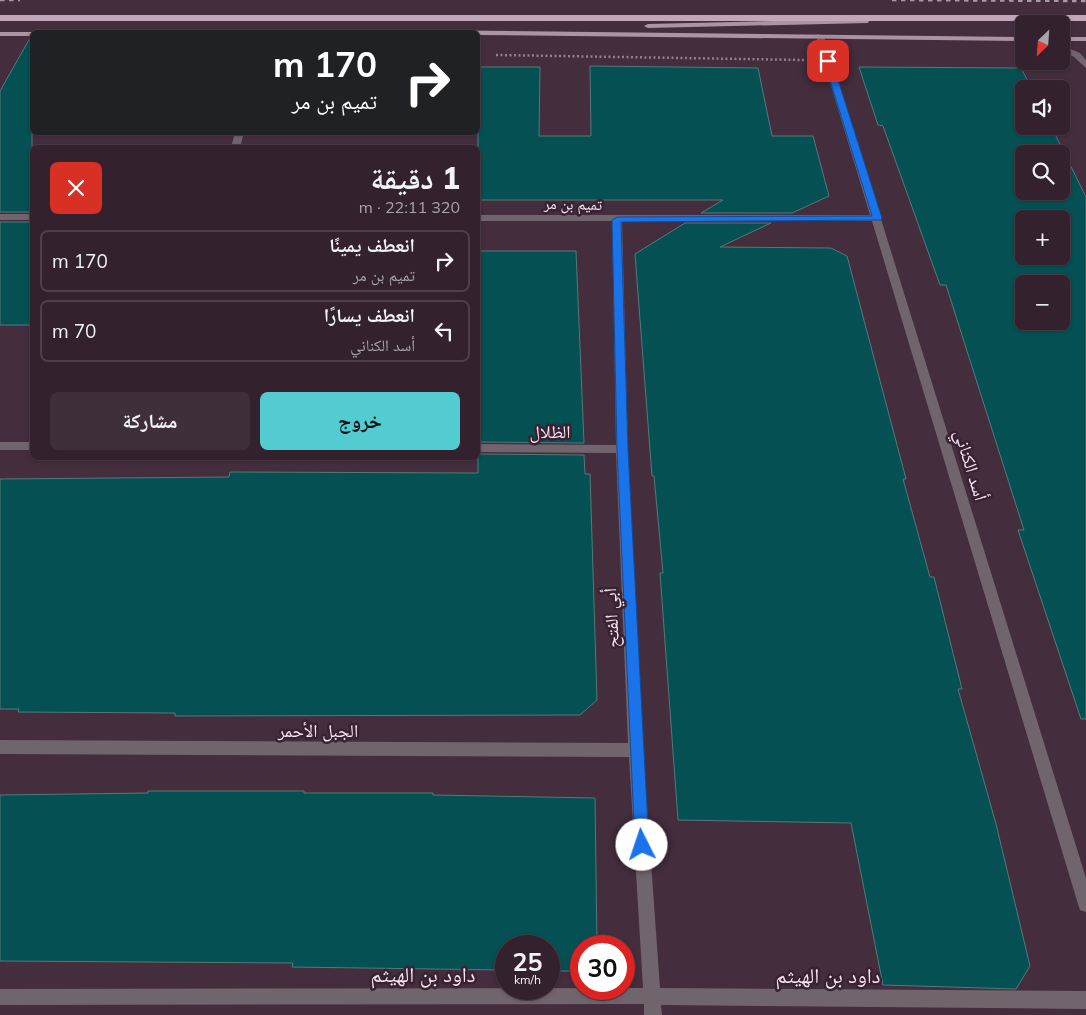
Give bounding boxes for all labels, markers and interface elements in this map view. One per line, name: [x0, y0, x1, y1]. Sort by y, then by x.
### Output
north arrow: [1015, 15, 1070, 70]
map controls: [1015, 15, 1070, 330]
pin: [807, 40, 849, 82]
text: 170 m: [273, 42, 377, 86]
icon: arrive: [814, 47, 842, 75]
icon: right: [395, 50, 460, 115]
button: sound: [1015, 80, 1070, 135]
text: تميم بن مر: [292, 87, 377, 115]
button: search: [1015, 145, 1070, 200]
text: 1 دقيقة: [371, 159, 460, 197]
button: close: [50, 162, 102, 214]
street label: تميم بن مر: [543, 194, 603, 215]
text: 320 m · 22:11: [359, 197, 460, 217]
button: +: [1015, 210, 1070, 265]
text: انعطف يمينًا: [329, 233, 415, 257]
icon: right: [430, 247, 458, 275]
text: 170 m: [52, 249, 108, 273]
text: تميم بن مر: [353, 265, 415, 285]
button: −: [1015, 275, 1070, 330]
text: انعطف يسارًا: [324, 303, 415, 327]
icon: left: [430, 317, 458, 345]
text: 70 m: [52, 319, 96, 343]
text: أسد الكناني: [350, 335, 415, 355]
button: مشاركة: [50, 392, 250, 450]
button: خروج: [260, 392, 460, 450]
street label: الظلال: [529, 420, 571, 443]
street label: أسد الكناني: [946, 427, 993, 504]
street label: أبي الفتح: [598, 587, 628, 648]
street label: الجبل الأحمر: [277, 719, 358, 742]
position arrow: [615, 818, 667, 870]
speed limit sign: 30: [570, 935, 635, 1000]
text: 25: [512, 946, 543, 977]
street label: داود بن الهيثم: [371, 961, 475, 989]
street label: داود بن الهيثم: [776, 962, 880, 990]
text: km/h: [514, 972, 541, 987]

